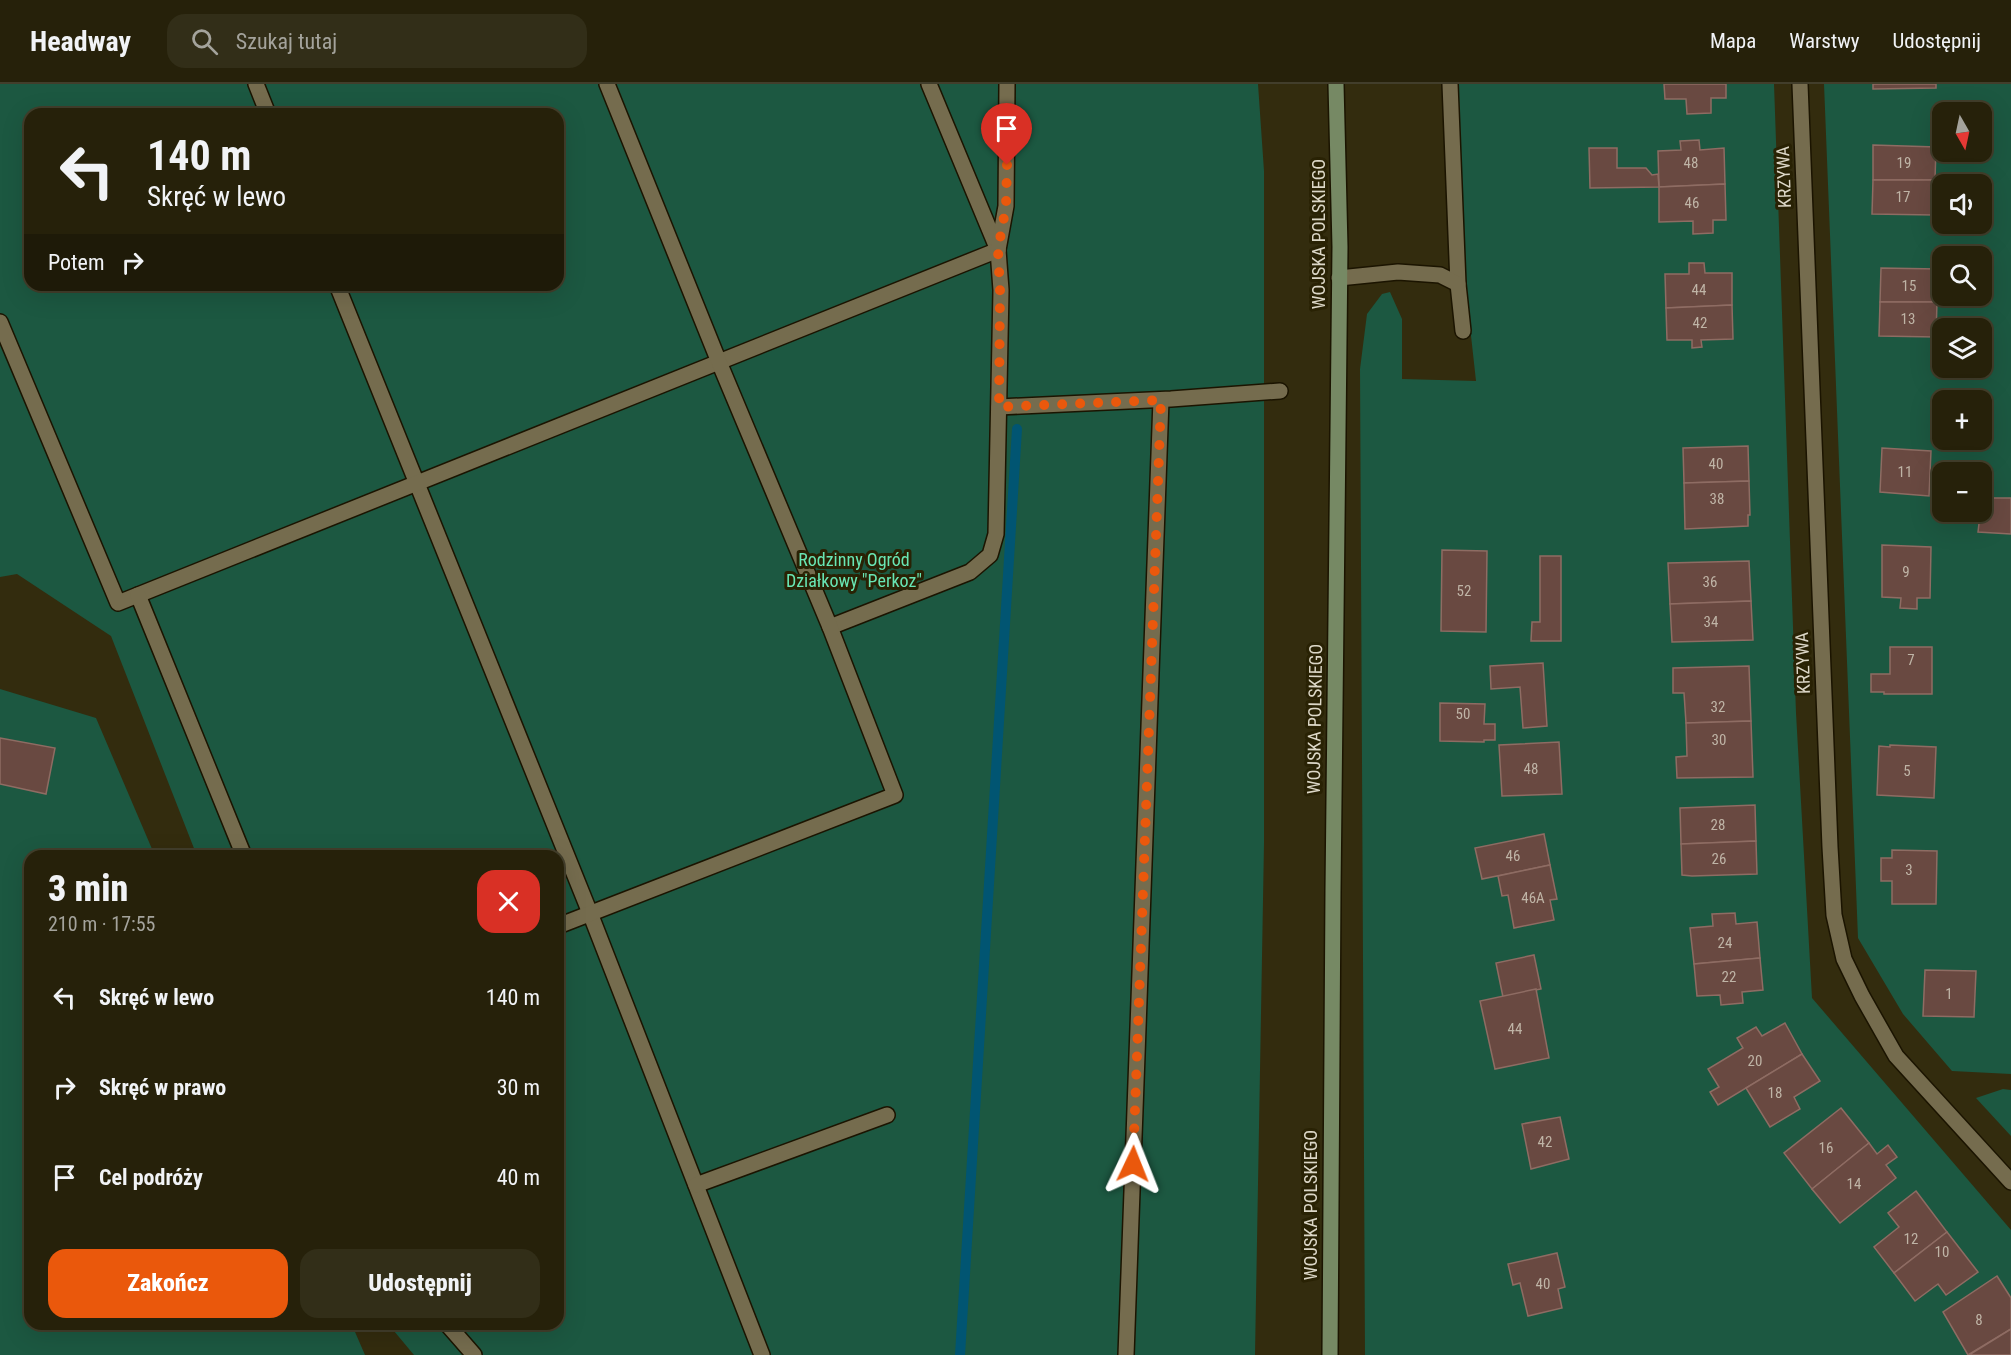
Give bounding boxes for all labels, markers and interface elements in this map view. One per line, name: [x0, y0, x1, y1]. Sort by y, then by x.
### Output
search box: [167, 14, 587, 68]
text: Headway: [30, 25, 131, 58]
icon: search: [188, 25, 221, 58]
text: Szukaj tutaj: [236, 29, 337, 54]
text: Mapa: [1710, 29, 1756, 53]
text: Warstwy: [1789, 29, 1860, 53]
text: Udostępnij: [1893, 29, 1981, 53]
north arrow: [1932, 102, 1992, 162]
map controls: [1932, 102, 1992, 522]
pin: [981, 103, 1032, 165]
icon: arrive: [990, 112, 1023, 145]
text: 140 m: [147, 131, 252, 180]
icon: left: [48, 132, 126, 210]
street label: KRZYWA: [1772, 145, 1795, 208]
house number: 48: [1684, 154, 1698, 172]
house number: 19: [1897, 154, 1911, 172]
street label: WOJSKA POLSKIEGO: [1308, 159, 1329, 309]
button: sound: [1932, 174, 1992, 234]
text: Skręć w lewo: [147, 181, 286, 213]
house number: 17: [1896, 188, 1910, 206]
house number: 46: [1685, 194, 1699, 212]
icon: right: [116, 246, 149, 279]
button: search: [1932, 246, 1992, 306]
text: Potem: [48, 250, 104, 275]
house number: 15: [1902, 277, 1916, 295]
house number: 44: [1692, 281, 1706, 299]
house number: 13: [1901, 310, 1915, 328]
house number: 42: [1693, 314, 1707, 332]
button: layers: [1932, 318, 1992, 378]
button: +: [1932, 390, 1992, 450]
house number: 40: [1709, 455, 1723, 473]
button: −: [1932, 462, 1992, 522]
house number: 11: [1898, 463, 1912, 481]
house number: 38: [1710, 490, 1724, 508]
park label: Rodzinny Ogród Działkowy "Perkoz": [786, 549, 922, 591]
house number: 9: [1902, 563, 1910, 581]
house number: 36: [1703, 573, 1717, 591]
house number: 52: [1457, 582, 1471, 600]
house number: 34: [1704, 613, 1718, 631]
street label: KRZYWA: [1791, 631, 1814, 694]
street label: WOJSKA POLSKIEGO: [1303, 644, 1326, 794]
house number: 7: [1907, 651, 1915, 669]
house number: 32: [1711, 698, 1725, 716]
house number: 50: [1456, 705, 1470, 723]
house number: 30: [1712, 731, 1726, 749]
house number: 48: [1524, 760, 1538, 778]
house number: 5: [1903, 762, 1911, 780]
house number: 28: [1711, 816, 1725, 834]
house number: 46: [1506, 847, 1520, 865]
house number: 26: [1712, 850, 1726, 868]
house number: 3: [1905, 861, 1913, 879]
text: 3 min: [48, 868, 128, 910]
button: close: [477, 870, 540, 933]
house number: 46A: [1521, 889, 1545, 907]
text: 210 m · 17:55: [48, 912, 155, 936]
house number: 24: [1718, 934, 1732, 952]
house number: 22: [1722, 968, 1736, 986]
icon: left: [48, 981, 81, 1014]
text: Skręć w lewo: [99, 985, 214, 1010]
text: 140 m: [486, 985, 540, 1010]
house number: 1: [1945, 985, 1953, 1003]
house number: 44: [1508, 1020, 1522, 1038]
house number: 20: [1748, 1052, 1762, 1070]
icon: right: [48, 1071, 81, 1104]
text: Skręć w prawo: [99, 1075, 226, 1100]
text: 30 m: [497, 1075, 540, 1100]
house number: 18: [1768, 1084, 1782, 1102]
street label: WOJSKA POLSKIEGO: [1300, 1130, 1321, 1280]
position arrow: [1101, 1132, 1165, 1196]
house number: 42: [1538, 1133, 1552, 1151]
house number: 16: [1819, 1139, 1833, 1157]
icon: arrive: [48, 1161, 81, 1194]
text: Cel podróży: [99, 1165, 203, 1190]
text: 40 m: [497, 1165, 540, 1190]
house number: 14: [1847, 1175, 1861, 1193]
house number: 12: [1904, 1230, 1918, 1248]
house number: 10: [1935, 1243, 1949, 1261]
button: Zakończ: [48, 1249, 288, 1318]
button: Udostępnij: [300, 1249, 540, 1318]
house number: 40: [1536, 1275, 1550, 1293]
house number: 8: [1975, 1311, 1983, 1329]

